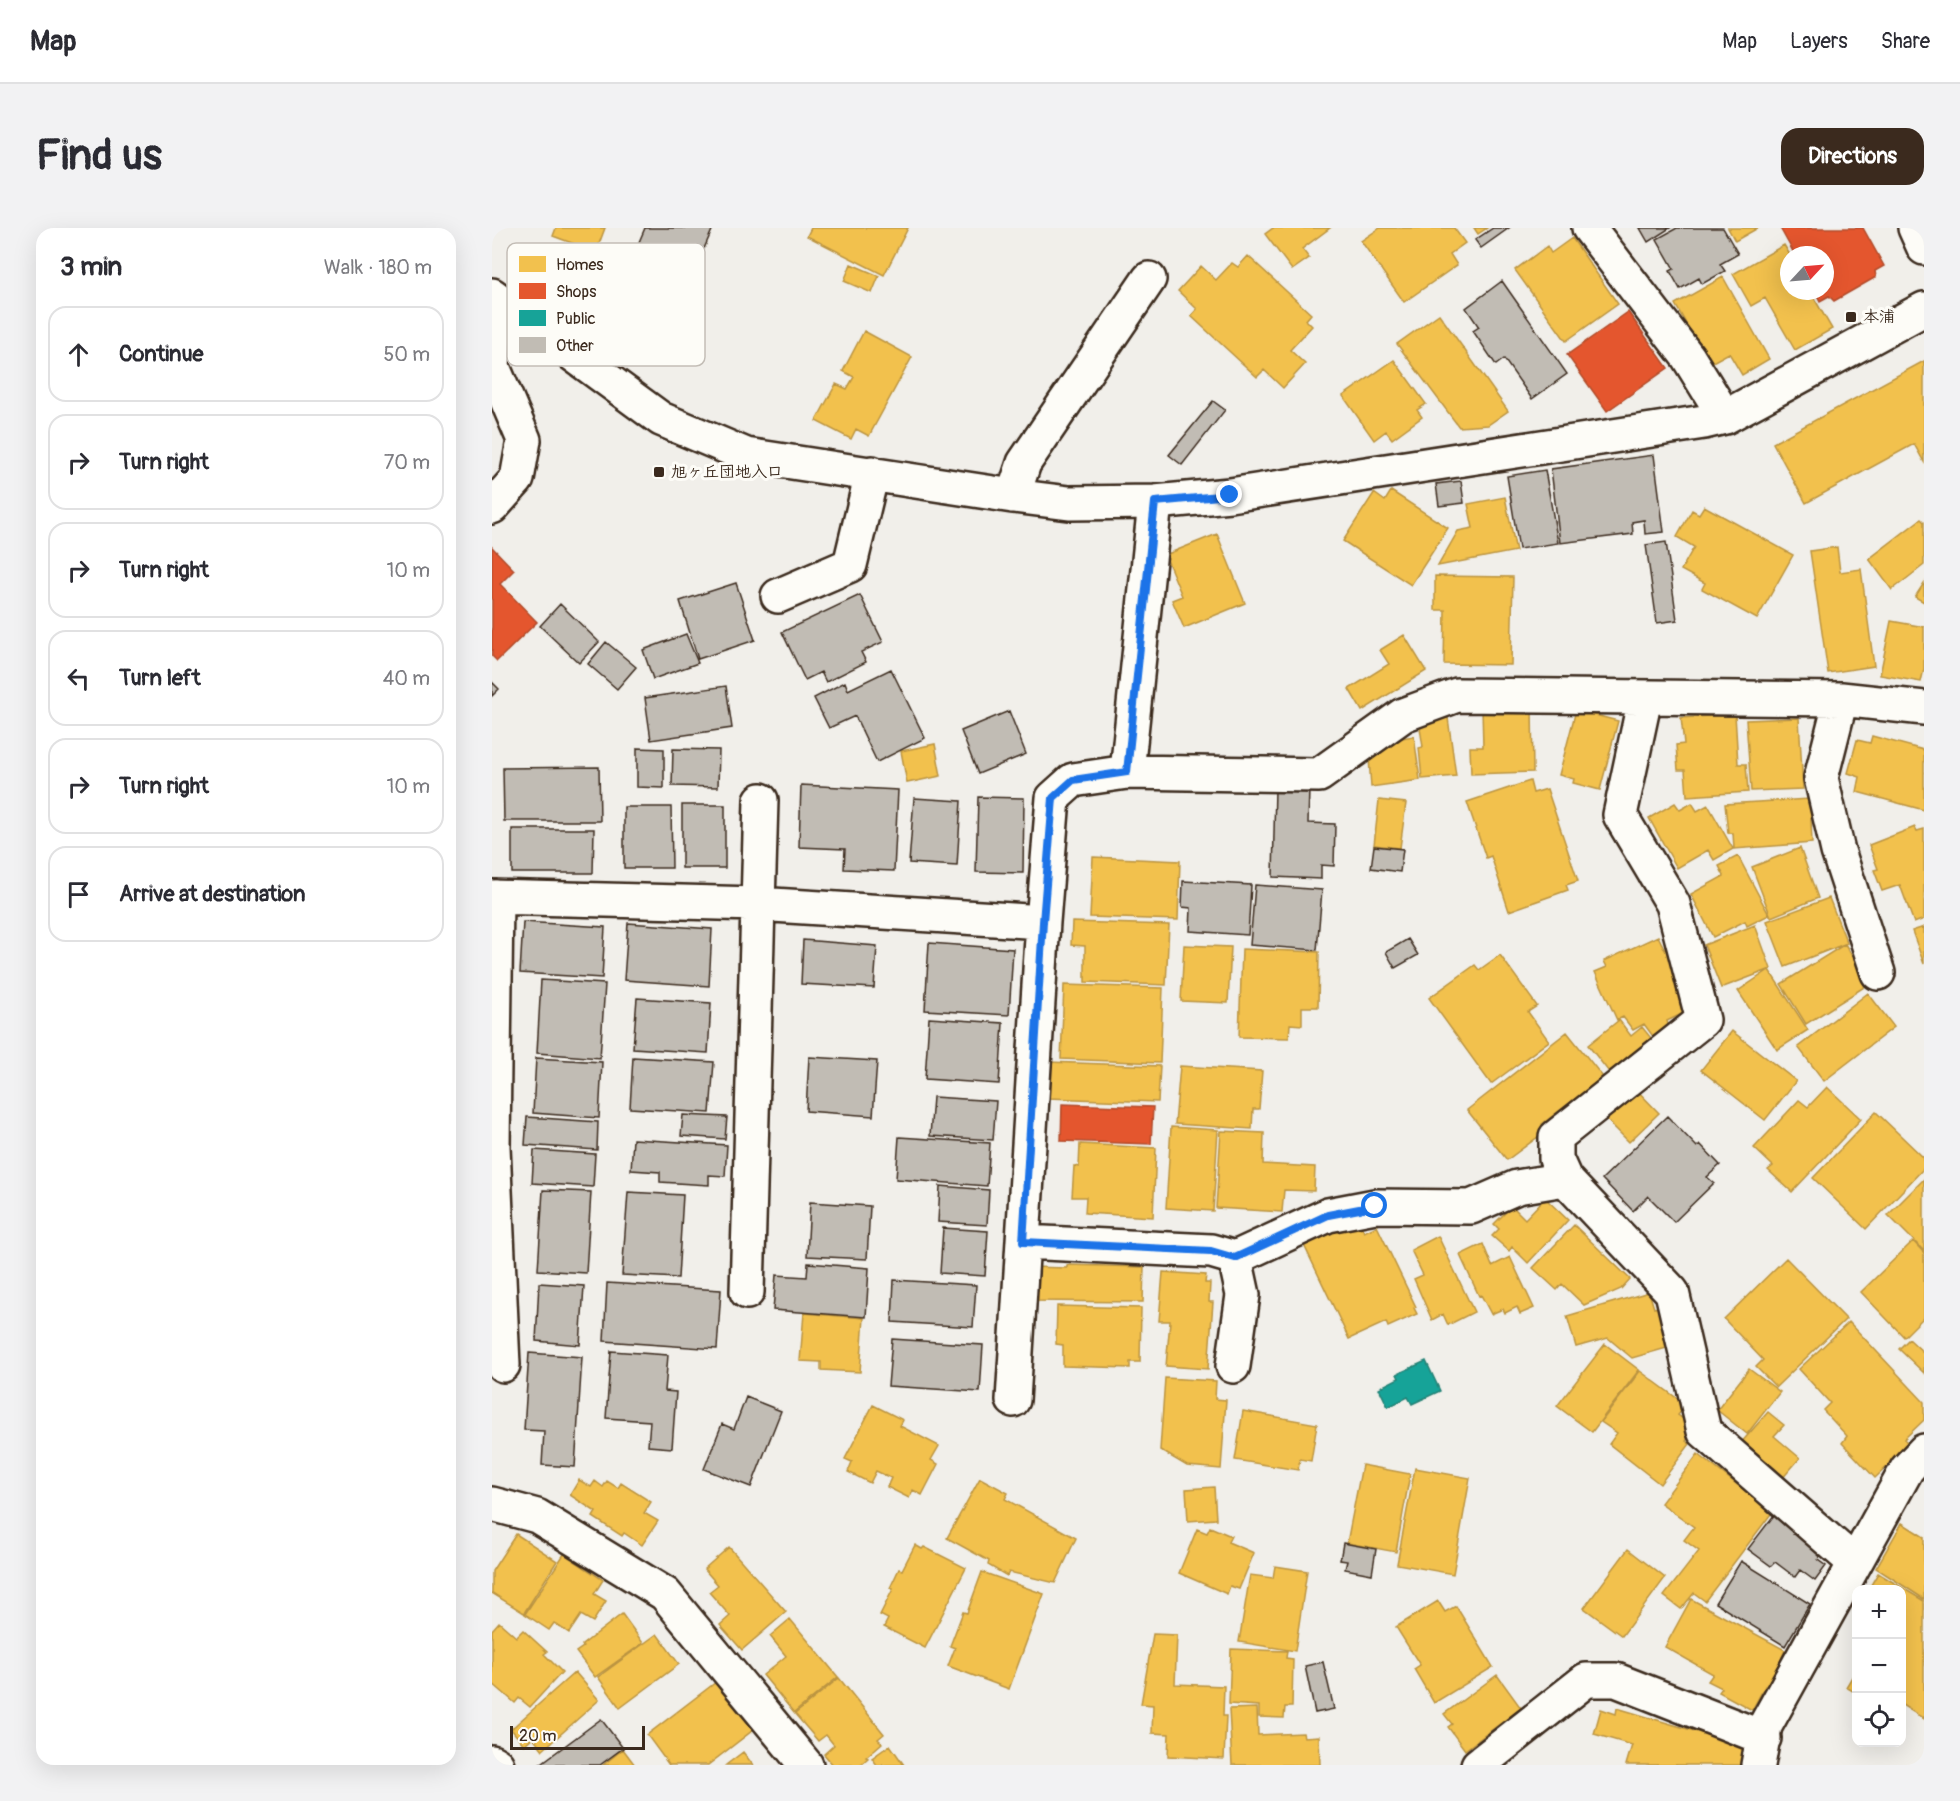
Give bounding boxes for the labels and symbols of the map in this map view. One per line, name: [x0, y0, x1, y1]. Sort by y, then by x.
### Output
legend: [507, 243, 705, 366]
north arrow: [1780, 246, 1834, 300]
text: Homes: [556, 255, 604, 275]
text: Shops: [556, 282, 596, 302]
place label: 本浦: [1863, 307, 1895, 327]
text: Public: [556, 309, 596, 329]
marker: 本浦: [1844, 310, 1858, 324]
text: Other: [556, 336, 594, 356]
place label: 旭ヶ丘団地入口: [671, 462, 783, 482]
marker: 旭ヶ丘団地入口: [652, 465, 666, 479]
route end: [1216, 481, 1242, 507]
route start: [1361, 1192, 1387, 1218]
scale bar: [510, 1723, 645, 1750]

